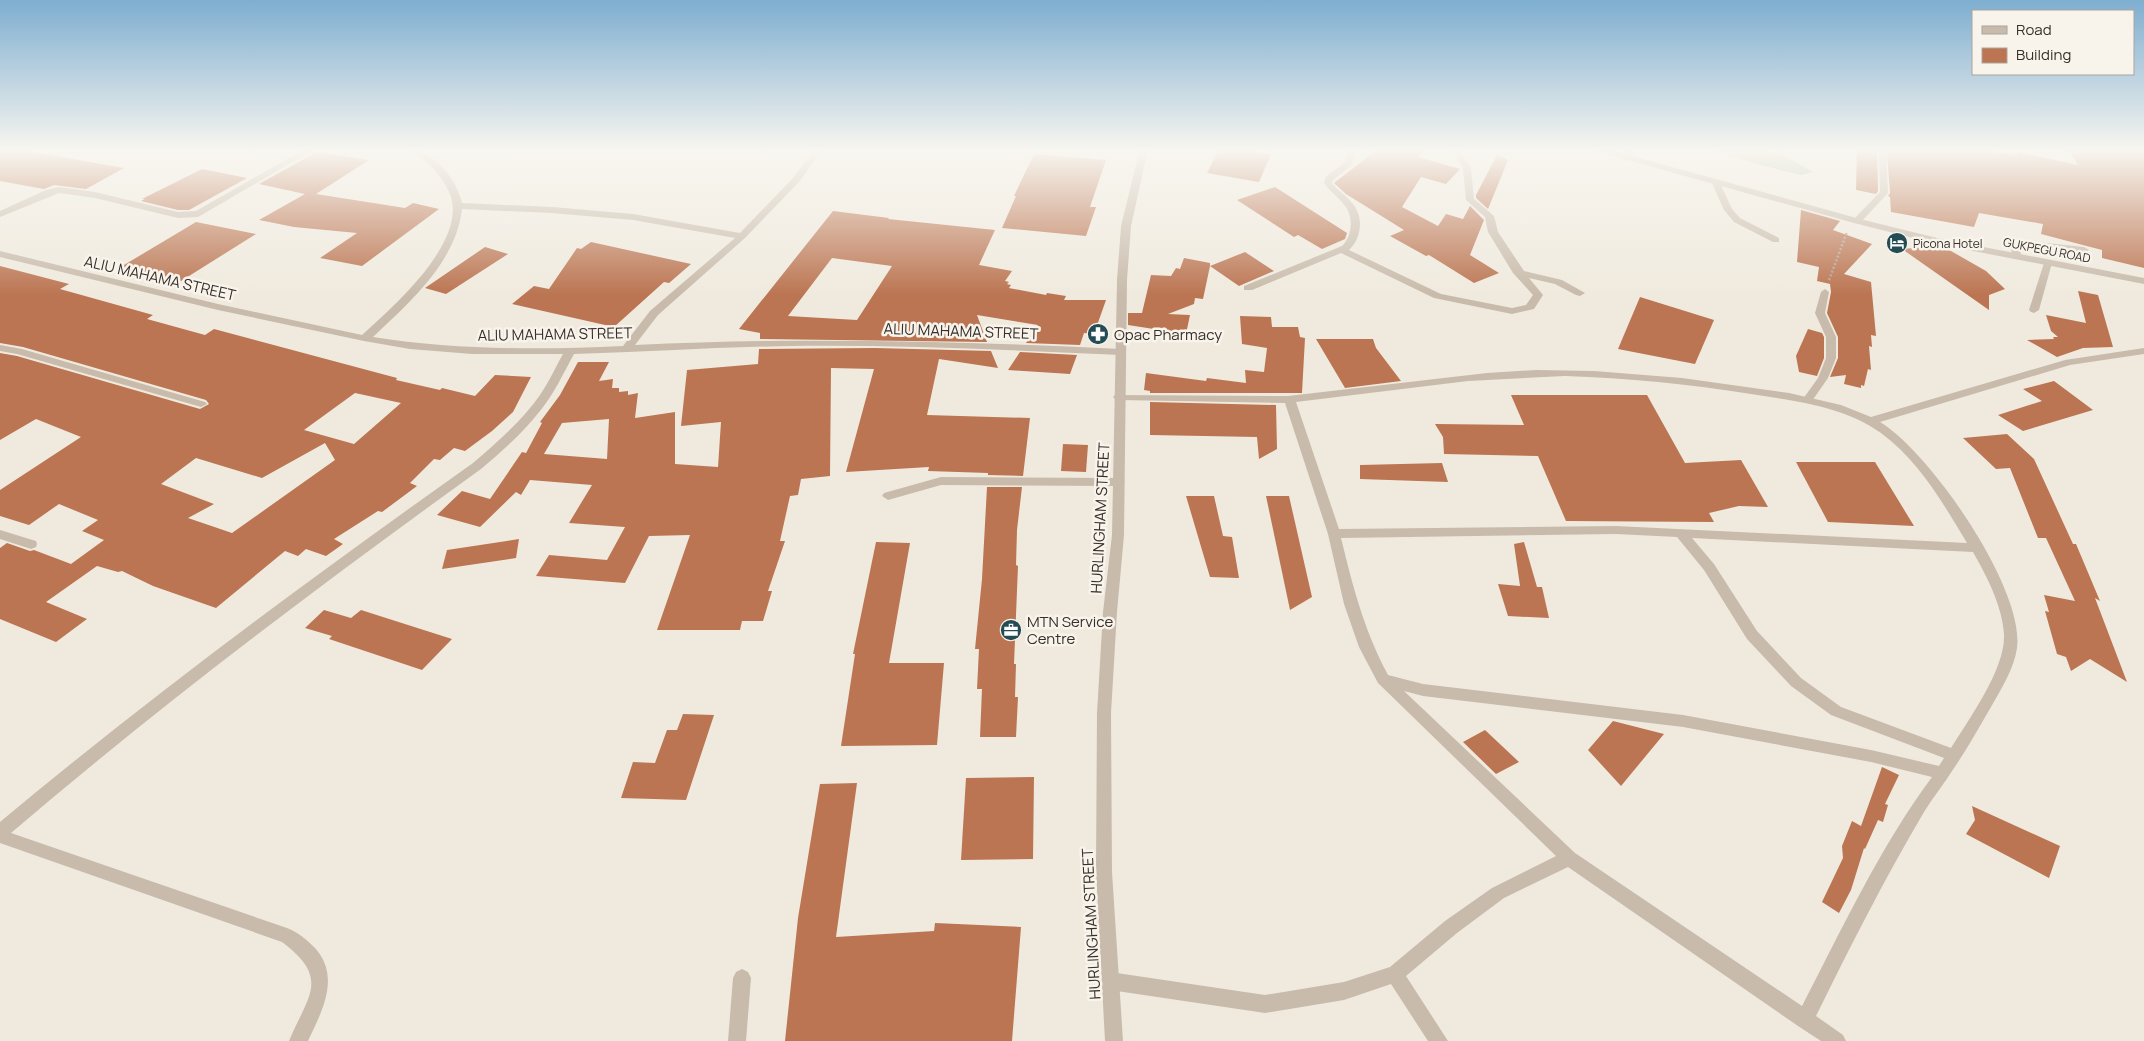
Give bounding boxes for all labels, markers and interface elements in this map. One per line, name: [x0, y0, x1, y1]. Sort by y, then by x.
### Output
legend: [1972, 10, 2134, 75]
text: Road: [2016, 19, 2052, 40]
text: Building: [2016, 44, 2071, 65]
hotel icon: Picona Hotel: [1885, 231, 1909, 255]
street label: GUKPEGU ROAD: [2002, 233, 2092, 267]
place label: Picona Hotel: [1913, 235, 1983, 252]
street label: ALIU MAHAMA STREET: [82, 250, 238, 306]
street label: ALIU MAHAMA STREET: [883, 318, 1039, 344]
street label: ALIU MAHAMA STREET: [477, 322, 633, 346]
pharmacy icon: Opac Pharmacy: [1086, 322, 1110, 346]
place label: Opac Pharmacy: [1114, 324, 1222, 345]
street label: HURLINGHAM STREET: [1086, 442, 1114, 594]
place label: MTN Service Centre: [1027, 611, 1113, 649]
office icon: MTN Service Centre: [999, 618, 1023, 642]
street label: HURLINGHAM STREET: [1077, 848, 1105, 1000]

